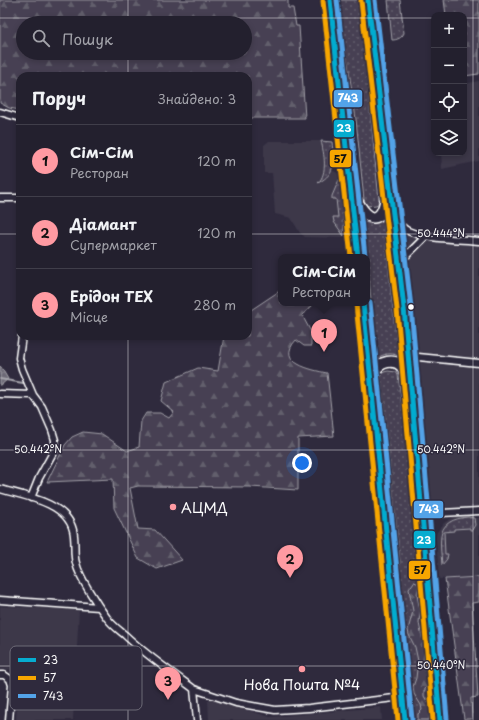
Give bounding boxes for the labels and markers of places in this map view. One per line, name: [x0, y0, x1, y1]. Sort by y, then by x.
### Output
unlabelled marker: [406, 302, 416, 312]
pin: 1: [311, 319, 337, 352]
place label: АЦМД: [181, 497, 228, 518]
marker: АЦМД: [168, 502, 178, 512]
pin: 2: [277, 545, 303, 578]
marker: Нова Пошта №4: [297, 664, 307, 674]
pin: 3: [155, 667, 181, 700]
place label: Нова Пошта №4: [244, 674, 360, 695]

